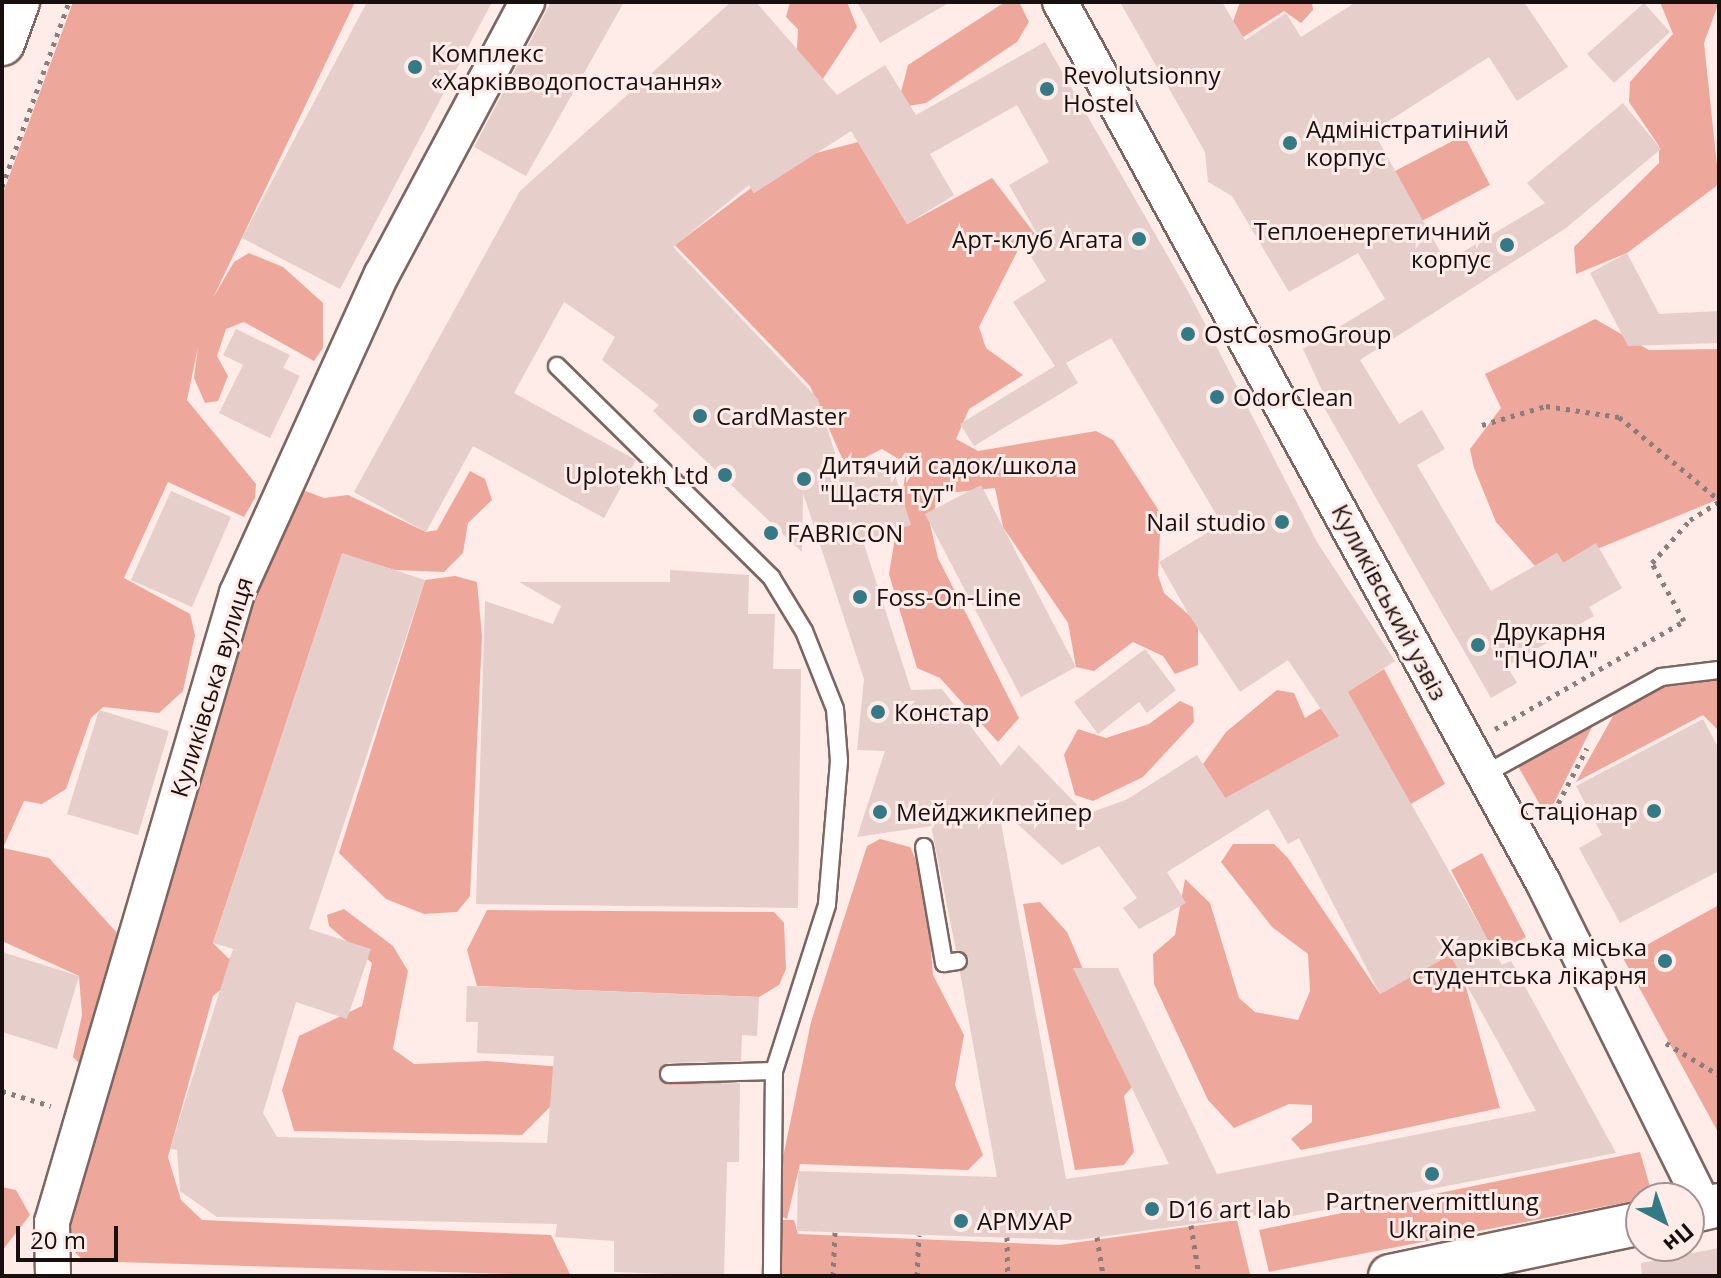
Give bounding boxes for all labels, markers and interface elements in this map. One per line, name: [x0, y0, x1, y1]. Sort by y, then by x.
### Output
place label: Комплекс «Харківводопостачання»: [431, 39, 722, 95]
marker: Комплекс «Харківводопостачання»: [406, 58, 424, 76]
place label: Revolutsionny Hostel: [1063, 61, 1220, 117]
marker: Revolutsionny Hostel: [1038, 80, 1056, 98]
place label: Адміністратиіний корпус: [1306, 115, 1509, 171]
marker: Адміністратиіний корпус: [1281, 134, 1299, 152]
place label: Теплоенергетичний корпус: [1254, 217, 1491, 273]
place label: Арт-клуб Агата: [952, 225, 1123, 253]
marker: Арт-клуб Агата: [1130, 230, 1148, 248]
marker: Теплоенергетичний корпус: [1498, 236, 1516, 254]
place label: OstCosmoGroup: [1204, 320, 1391, 348]
marker: OstCosmoGroup: [1179, 325, 1197, 343]
place label: OdorClean: [1233, 383, 1353, 411]
marker: OdorClean: [1208, 388, 1226, 406]
place label: CardMaster: [716, 402, 847, 430]
marker: CardMaster: [691, 407, 709, 425]
place label: Дитячий садок/школа "Щастя тут": [820, 451, 1077, 507]
place label: Uplotekh Ltd: [565, 461, 709, 489]
marker: Uplotekh Ltd: [716, 466, 734, 484]
marker: Дитячий садок/школа "Щастя тут": [795, 470, 813, 488]
street label: Куликівський узвіз: [1326, 499, 1454, 705]
place label: Nail studio: [1146, 508, 1266, 536]
marker: Nail studio: [1273, 513, 1291, 531]
place label: FABRICON: [787, 519, 903, 547]
marker: FABRICON: [762, 524, 780, 542]
street label: Куликівська вулиця: [164, 573, 258, 801]
place label: Foss-On-Line: [876, 583, 1021, 611]
marker: Foss-On-Line: [851, 588, 869, 606]
place label: Друкарня "ПЧОЛА": [1494, 617, 1606, 673]
marker: Друкарня "ПЧОЛА": [1469, 636, 1487, 654]
place label: Констар: [894, 698, 989, 726]
marker: Констар: [869, 703, 887, 721]
place label: Стаціонар: [1520, 797, 1638, 825]
place label: Мейджикпейпер: [896, 798, 1092, 826]
marker: Стаціонар: [1645, 802, 1663, 820]
marker: Мейджикпейпер: [871, 803, 889, 821]
place label: Харківська міська студентська лікарня: [1412, 933, 1647, 989]
marker: Харківська міська студентська лікарня: [1654, 950, 1676, 972]
marker: Partnervermittlung Ukraine: [1423, 1165, 1441, 1183]
north arrow: [1625, 1182, 1705, 1262]
place label: Partnervermittlung Ukraine: [1325, 1187, 1539, 1243]
place label: D16 art lab: [1168, 1195, 1291, 1223]
marker: D16 art lab: [1143, 1200, 1161, 1218]
place label: АРМУАР: [977, 1207, 1073, 1235]
scale bar: [20, 1210, 122, 1260]
marker: АРМУАР: [952, 1212, 970, 1230]
text: Пн: [1658, 1217, 1701, 1260]
text: 20 m: [30, 1223, 86, 1256]

